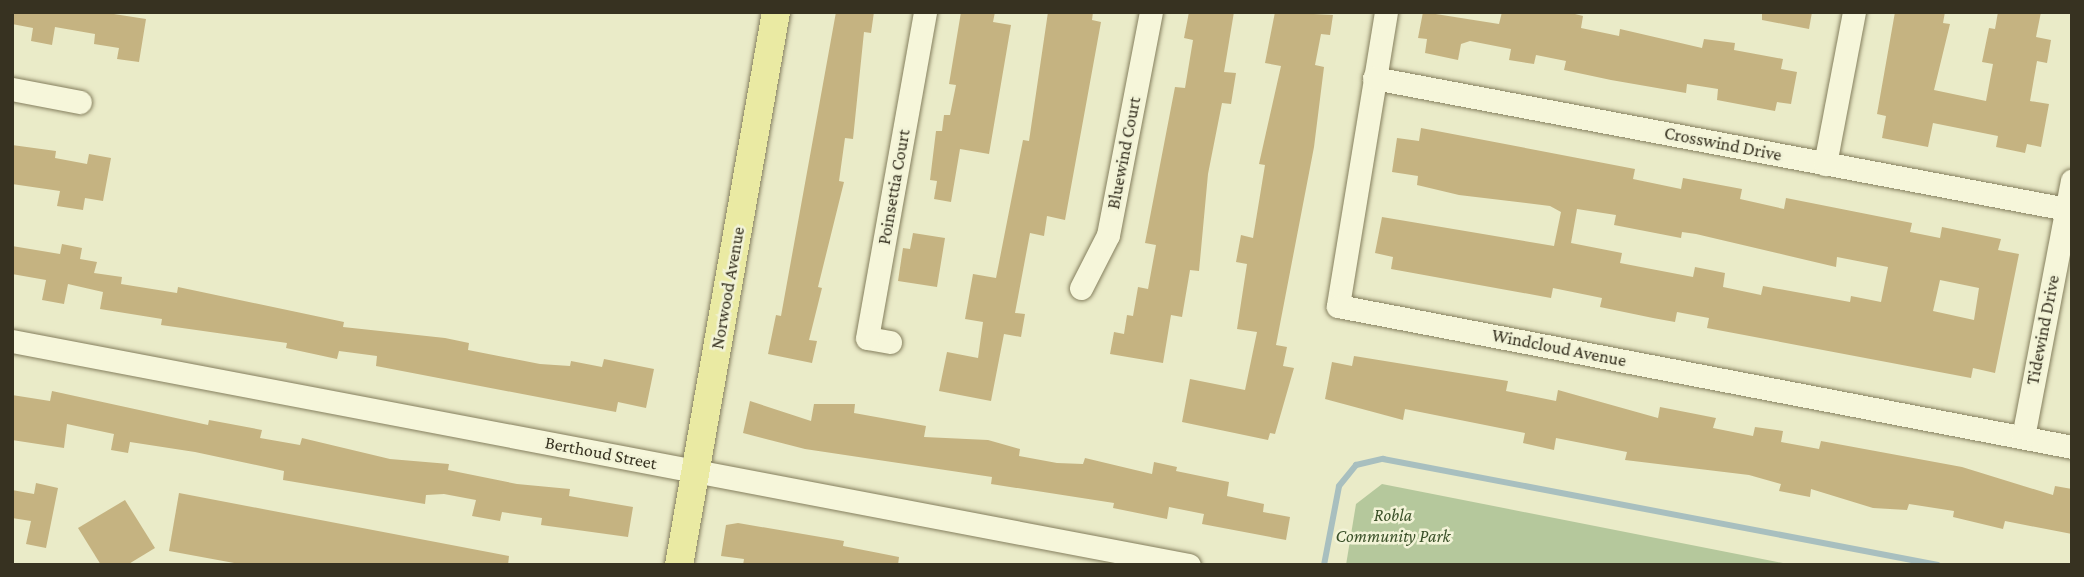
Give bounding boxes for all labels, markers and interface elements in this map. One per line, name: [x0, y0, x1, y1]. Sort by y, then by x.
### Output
street label: Bluewind Court: [1103, 95, 1145, 211]
street label: Crosswind Drive: [1662, 122, 1784, 166]
street label: Poinsettia Court: [873, 128, 915, 246]
street label: Norwood Avenue: [707, 225, 749, 351]
street label: Tidewind Drive: [2022, 273, 2064, 387]
street label: Windcloud Avenue: [1490, 324, 1628, 372]
street label: Berthoud Street: [543, 432, 659, 474]
park label: Robla Community Park: [1336, 505, 1450, 548]

